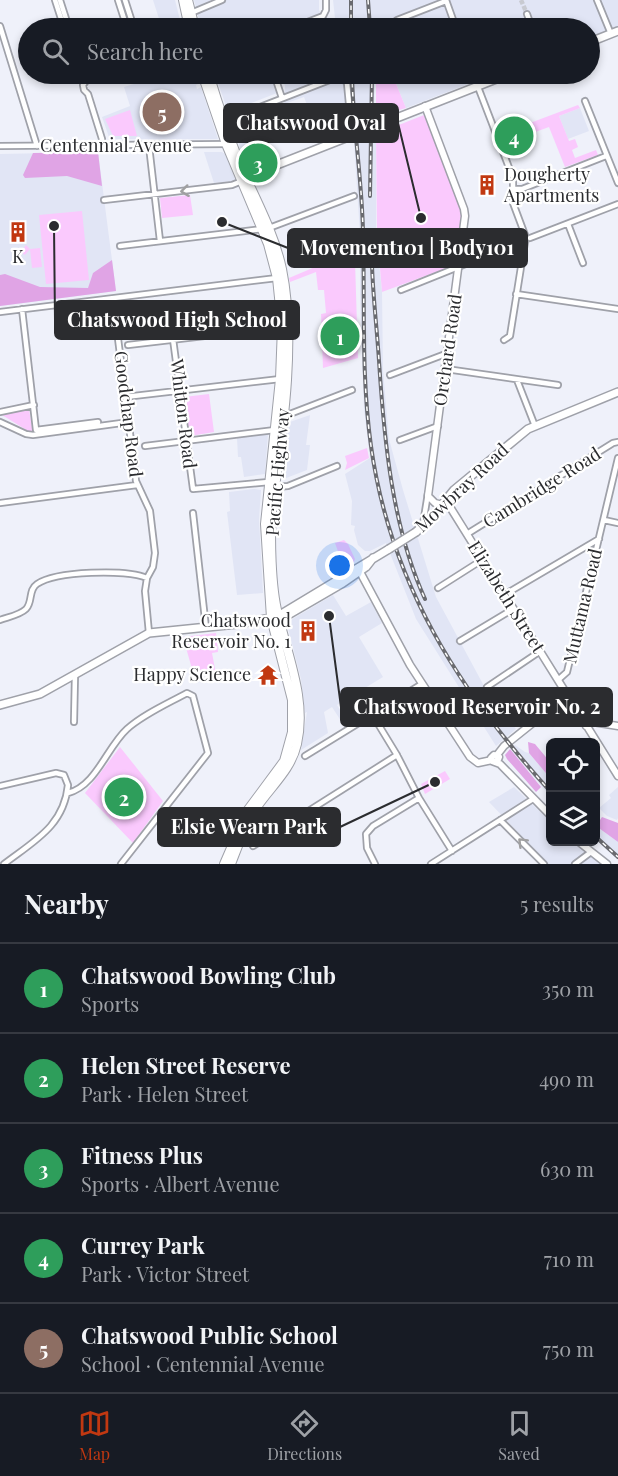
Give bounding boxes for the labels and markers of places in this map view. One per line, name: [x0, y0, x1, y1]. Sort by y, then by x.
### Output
pin: 5: [142, 90, 182, 134]
callout: Chatswood Oval: [224, 104, 398, 142]
pin: 4: [494, 114, 534, 158]
pin: 3: [238, 140, 278, 186]
place label: Dougherty Apartments: [503, 162, 599, 207]
building icon: Dougherty Apartments: [475, 173, 499, 197]
building icon: K: [6, 220, 30, 244]
callout: Movement101 | Body101: [288, 229, 527, 267]
place label: K: [12, 244, 24, 268]
callout: Chatswood High School: [55, 301, 299, 339]
pin: 1: [320, 314, 360, 358]
place label: Chatswood Reservoir No. 1: [171, 608, 292, 653]
building icon: Chatswood Reservoir No. 1: [296, 619, 320, 643]
place label: Happy Science: [133, 662, 251, 686]
temple icon: Happy Science: [256, 663, 280, 687]
callout: Chatswood Reservoir No. 2: [341, 688, 612, 726]
pin: 2: [104, 774, 144, 820]
callout: Elsie Wearn Park: [158, 808, 340, 846]

